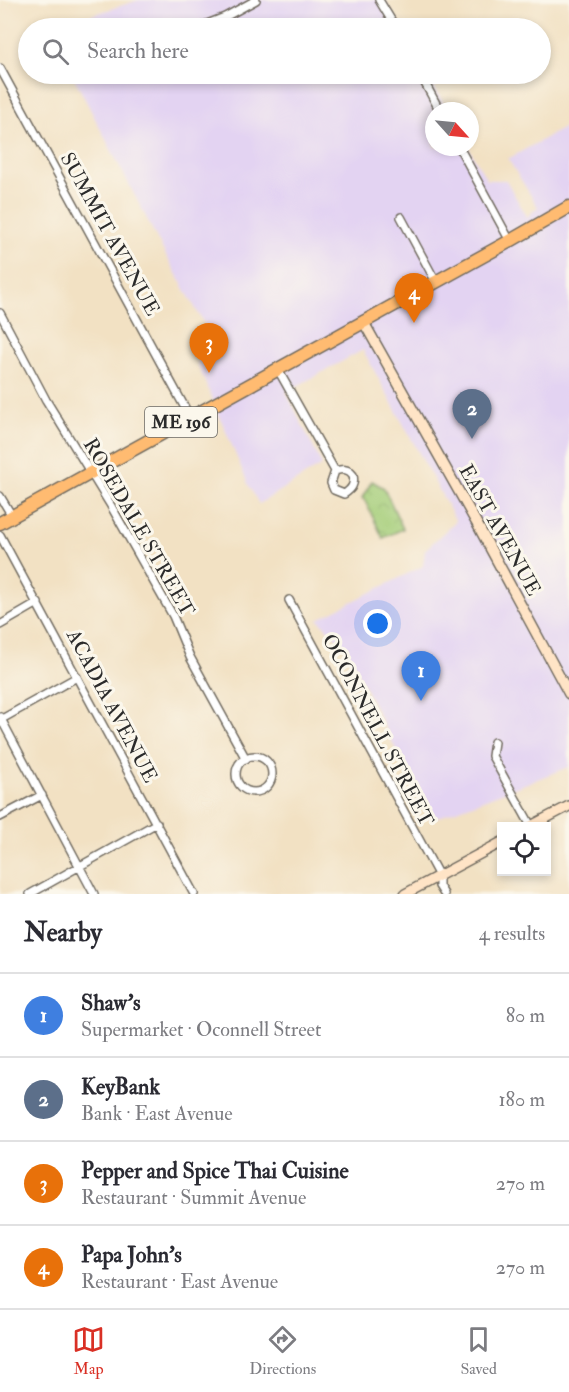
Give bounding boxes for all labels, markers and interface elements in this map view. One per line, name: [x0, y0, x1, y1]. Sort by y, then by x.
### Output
search box: [18, 18, 551, 84]
icon: search: [39, 35, 72, 68]
text: Search here: [87, 37, 189, 65]
north arrow: [425, 102, 479, 156]
street label: SUMMIT AVENUE: [55, 148, 165, 320]
pin: 4: [394, 274, 434, 323]
pin: 3: [190, 324, 228, 373]
pin: 2: [452, 390, 492, 439]
road number: ME 196: [145, 407, 217, 437]
street label: ROSEDALE STREET: [78, 434, 200, 621]
street label: EAST AVENUE: [454, 460, 546, 600]
your location: [363, 609, 392, 638]
street label: ACADIA AVENUE: [61, 624, 163, 787]
street label: OCONNELL STREET: [317, 630, 439, 831]
pin: 1: [402, 652, 440, 701]
map controls: [497, 822, 551, 876]
button: locate: [497, 822, 551, 876]
text: Nearby: [24, 917, 102, 949]
text: 4 results: [479, 921, 545, 946]
text: Shaw's: [81, 989, 140, 1017]
text: 1: [40, 1003, 47, 1028]
text: 80 m: [506, 1003, 545, 1028]
text: Supermarket · Oconnell Street: [81, 1017, 321, 1042]
text: KeyBank: [81, 1073, 160, 1101]
text: 2: [38, 1087, 49, 1112]
text: 180 m: [498, 1087, 545, 1112]
text: Bank · East Avenue: [81, 1101, 233, 1126]
text: Pepper and Spice Thai Cuisine: [81, 1157, 349, 1185]
text: 3: [40, 1171, 47, 1196]
text: 270 m: [496, 1171, 545, 1196]
text: Restaurant · Summit Avenue: [81, 1185, 306, 1210]
text: Papa John's: [81, 1241, 182, 1269]
text: 4: [38, 1255, 49, 1280]
text: 270 m: [496, 1255, 545, 1280]
text: Restaurant · East Avenue: [81, 1269, 278, 1294]
tab: Map: [72, 1323, 105, 1379]
tab: Directions: [249, 1323, 316, 1379]
tab: Saved: [460, 1323, 497, 1379]

